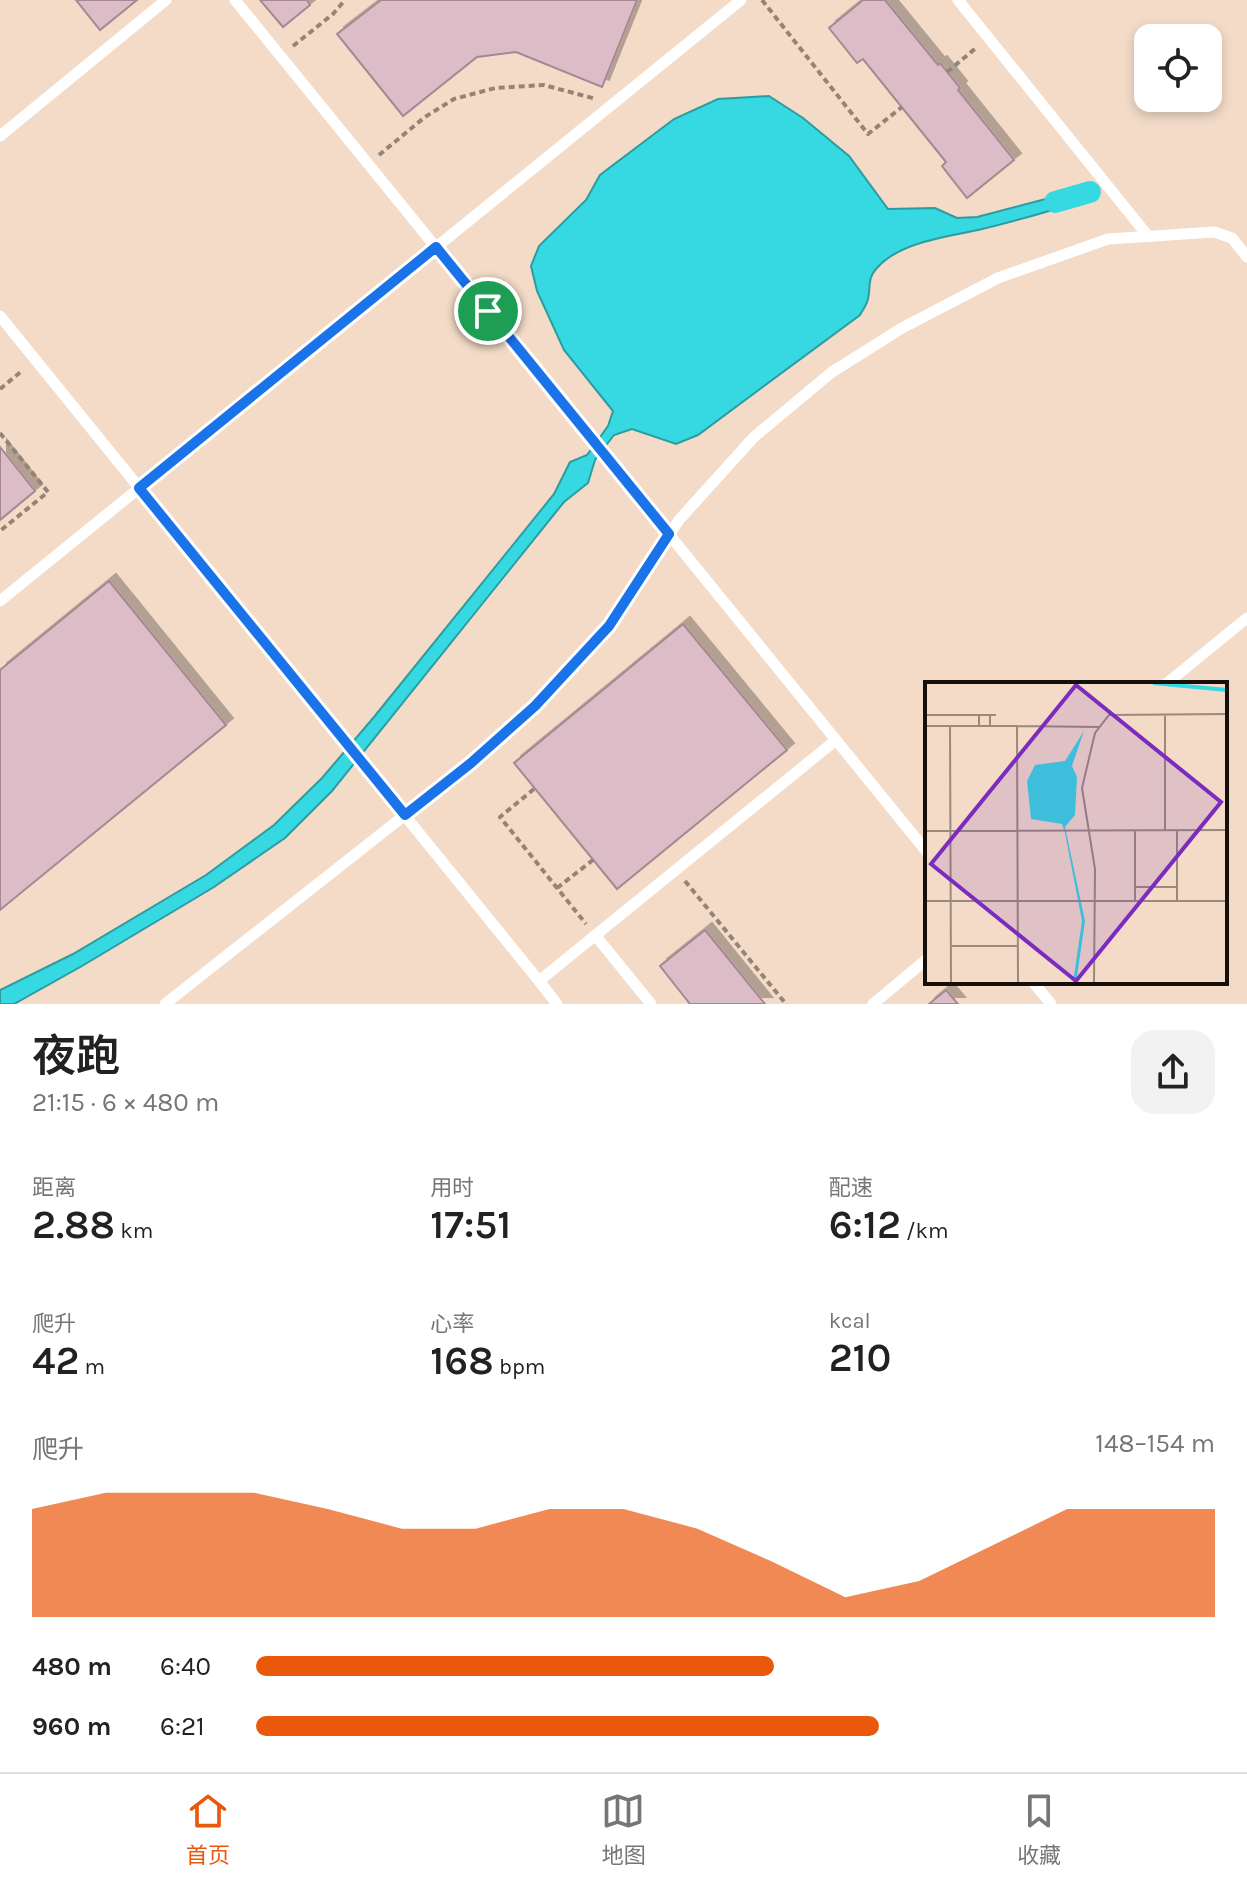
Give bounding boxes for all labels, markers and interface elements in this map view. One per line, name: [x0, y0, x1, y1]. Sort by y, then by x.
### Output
map controls: [1134, 24, 1222, 112]
button: locate: [1134, 24, 1222, 112]
pin: [454, 277, 522, 345]
icon: arrive: [466, 289, 510, 333]
inset map: [925, 682, 1227, 984]
button: share: [1131, 1030, 1215, 1114]
text: 夜跑: [32, 1031, 120, 1082]
text: 21:15 · 6 × 480 m: [32, 1087, 219, 1118]
text: 距离: [32, 1175, 76, 1201]
text: 用时: [430, 1175, 474, 1201]
text: 配速: [829, 1175, 873, 1201]
text: 2.88: [32, 1201, 115, 1248]
text: 17:51: [430, 1201, 511, 1248]
text: 6:12: [829, 1201, 901, 1248]
text: km: [115, 1218, 153, 1244]
text: /km: [901, 1218, 949, 1244]
text: kcal: [829, 1308, 871, 1334]
text: 爬升: [32, 1311, 76, 1337]
text: 心率: [430, 1311, 474, 1337]
text: 210: [829, 1334, 891, 1381]
text: 42: [32, 1337, 79, 1384]
text: 168: [430, 1337, 494, 1384]
text: m: [79, 1354, 105, 1380]
text: bpm: [494, 1354, 545, 1380]
text: 148–154 m: [1095, 1428, 1215, 1459]
text: 爬升: [32, 1434, 84, 1465]
text: 480 m: [32, 1651, 112, 1682]
text: 6:40: [160, 1651, 211, 1682]
text: 960 m: [32, 1711, 111, 1742]
text: 6:21: [160, 1711, 205, 1742]
tab: 首页: [186, 1789, 230, 1869]
tab: 地图: [601, 1789, 645, 1869]
tab: 收藏: [1017, 1789, 1061, 1869]

